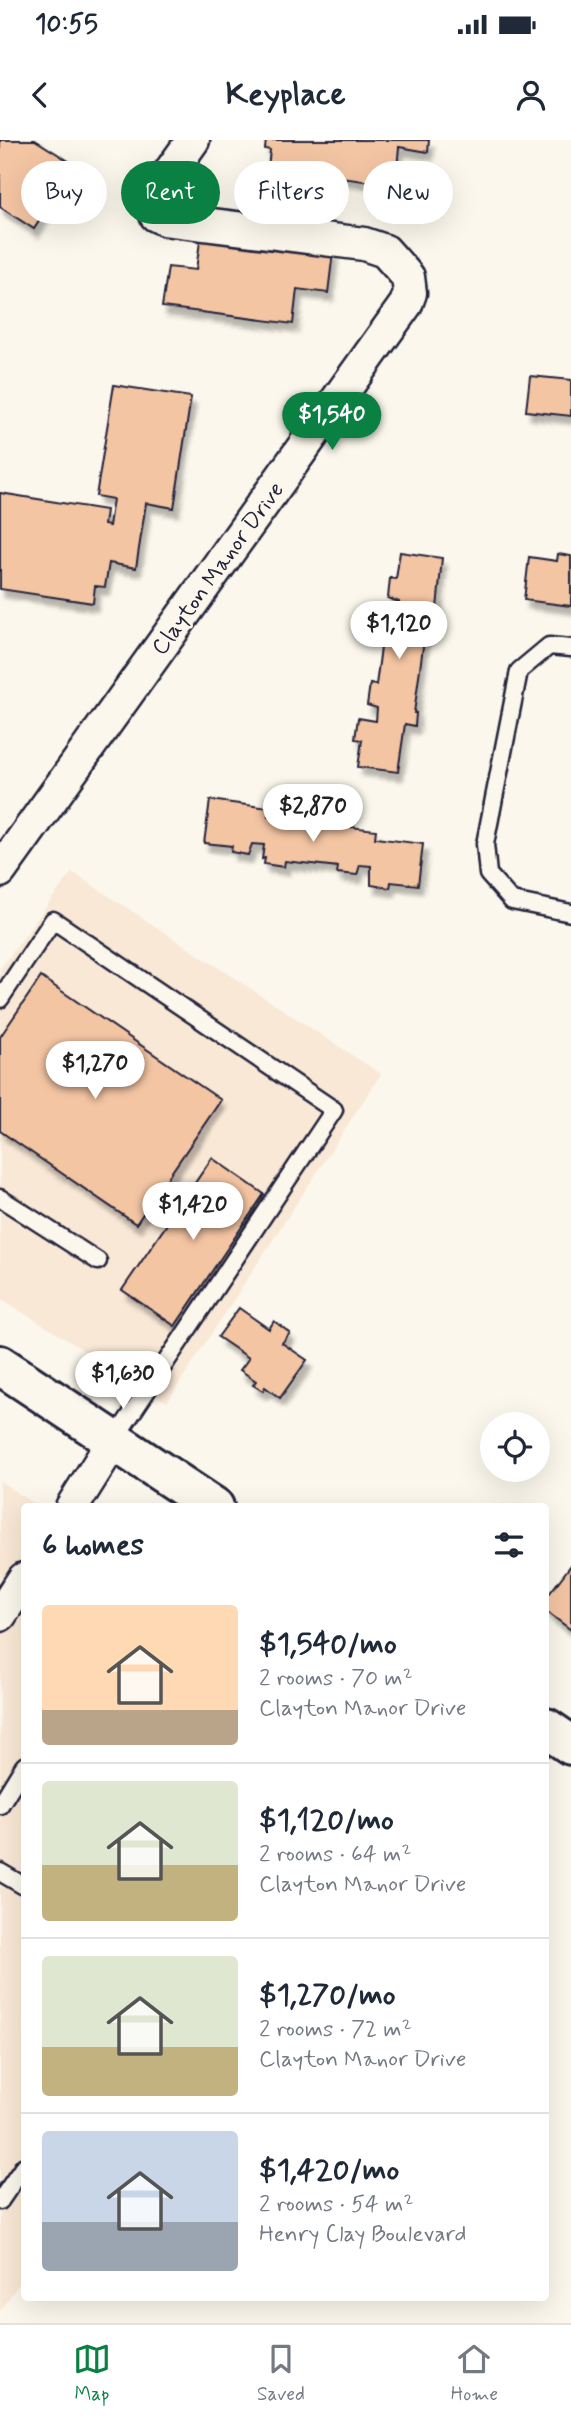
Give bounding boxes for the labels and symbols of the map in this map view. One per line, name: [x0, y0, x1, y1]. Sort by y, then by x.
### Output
pin: $1,540: [275, 392, 389, 452]
street label: Clayton Manor Drive: [146, 476, 292, 662]
pin: $1,120: [342, 602, 456, 661]
pin: $2,870: [256, 784, 370, 844]
pin: $1,270: [38, 1042, 152, 1101]
pin: $1,420: [136, 1182, 250, 1242]
pin: $1,630: [66, 1352, 180, 1411]

